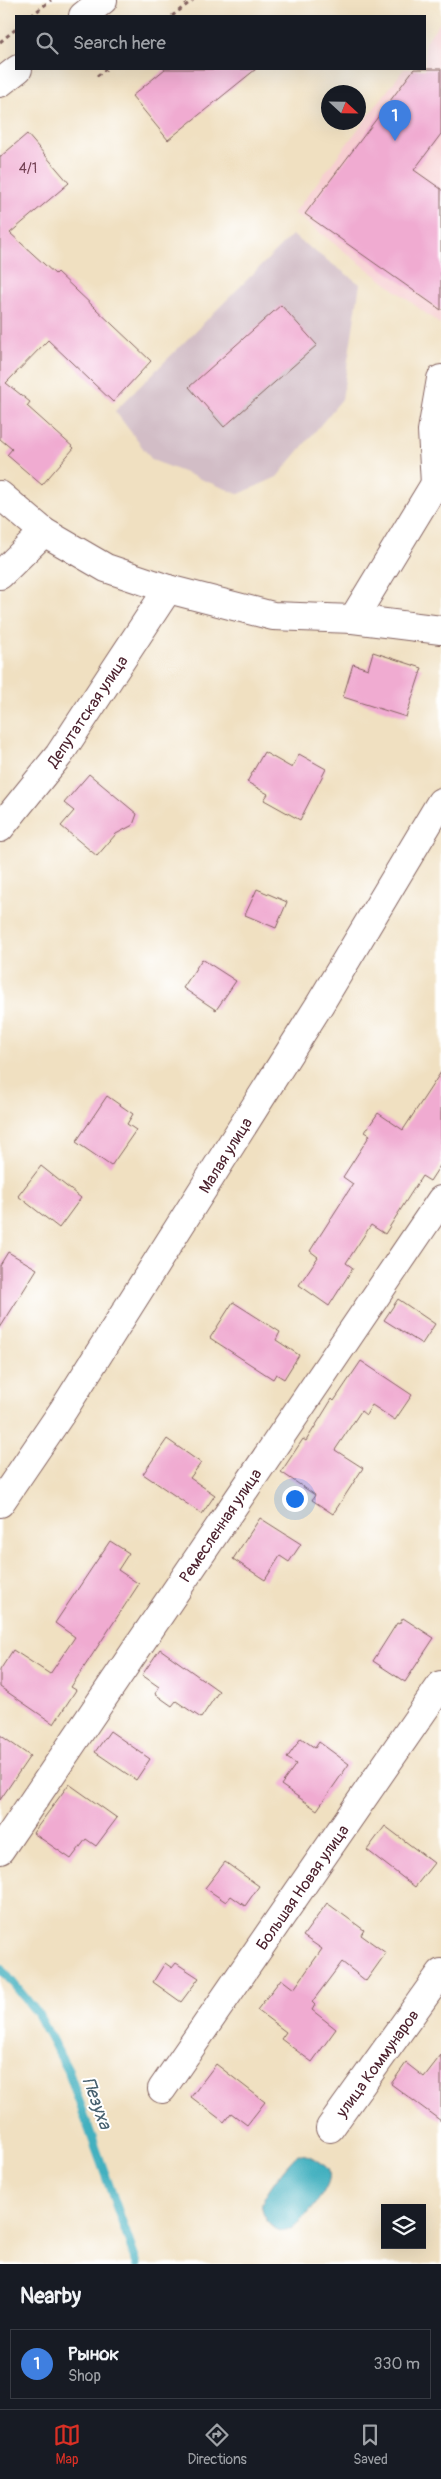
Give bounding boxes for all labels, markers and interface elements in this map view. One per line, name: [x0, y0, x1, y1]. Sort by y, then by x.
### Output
search box: [15, 15, 426, 70]
icon: search: [33, 29, 61, 57]
text: Search here: [73, 31, 166, 55]
north arrow: [321, 85, 366, 130]
pin: 1: [379, 100, 411, 141]
house number: 4/1: [19, 160, 37, 177]
street label: Депутатская улица: [42, 652, 133, 772]
street label: Малая улица: [195, 1114, 257, 1197]
street label: Ремесленная улица: [175, 1465, 266, 1586]
your location: [282, 1486, 308, 1512]
street label: Большая Новая улица: [252, 1821, 354, 1954]
street label: улица Коммунаров: [331, 2006, 424, 2122]
water label: Пезуха: [77, 2074, 117, 2134]
map controls: [381, 2204, 426, 2249]
button: layers: [381, 2204, 426, 2249]
text: Nearby: [20, 2283, 81, 2310]
text: Рынок: [68, 2342, 119, 2366]
text: 1: [34, 2354, 40, 2374]
text: 330 m: [374, 2354, 420, 2374]
text: Shop: [68, 2366, 101, 2386]
tab: Map: [53, 2421, 81, 2468]
tab: Directions: [187, 2421, 247, 2468]
tab: Saved: [353, 2421, 388, 2468]

